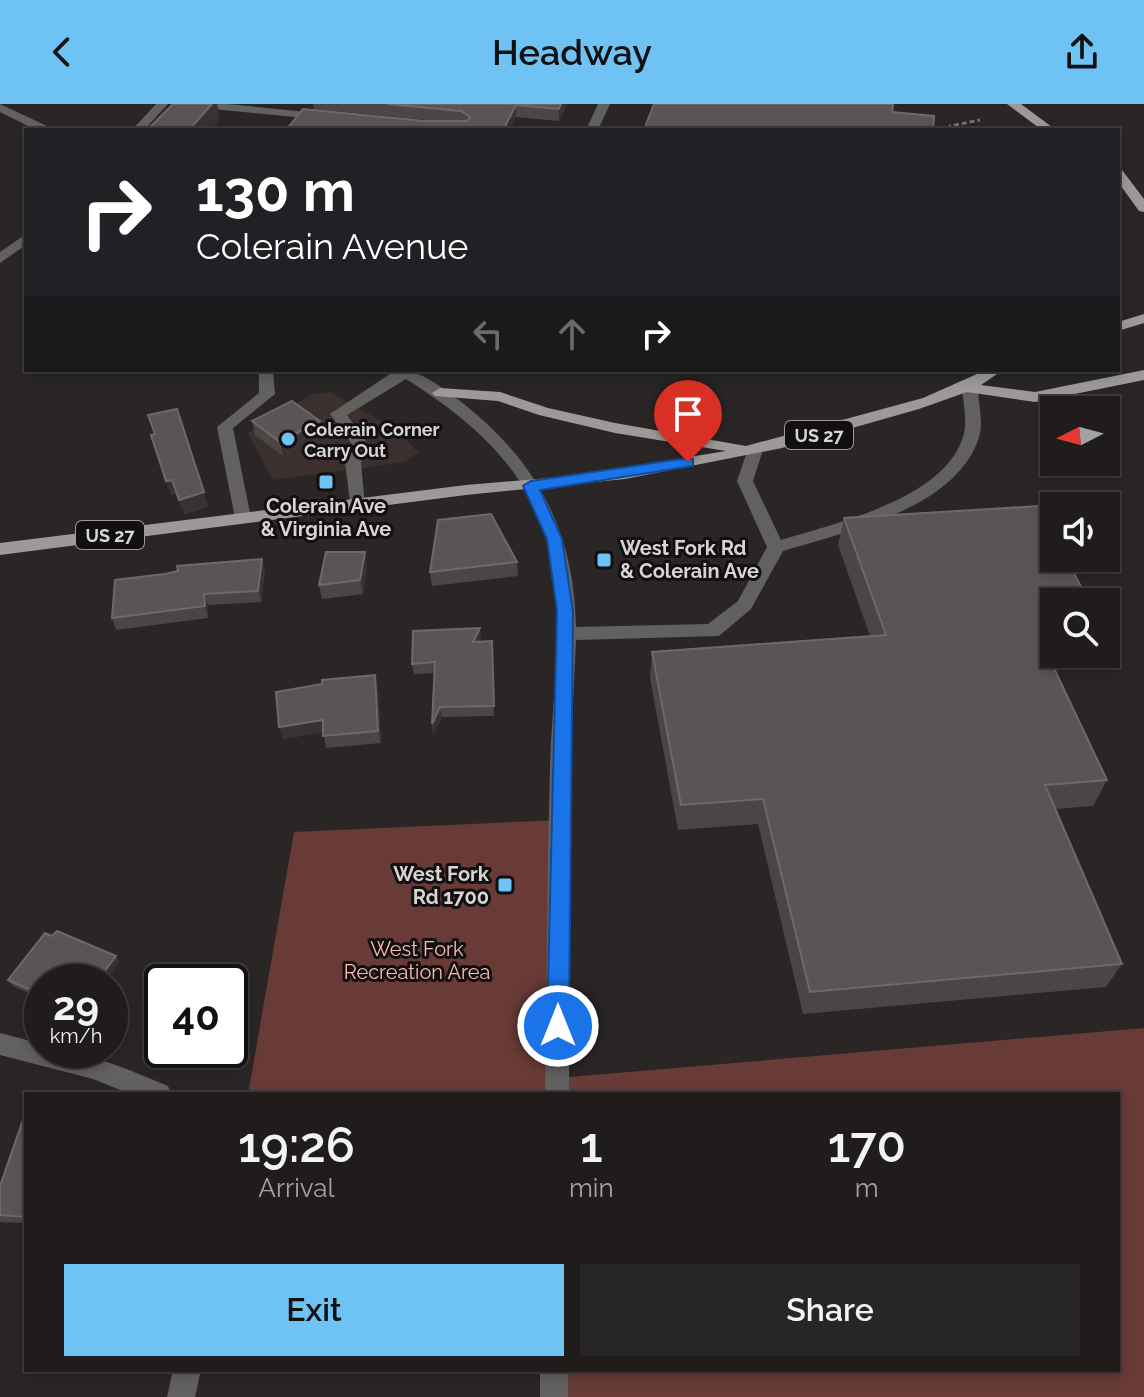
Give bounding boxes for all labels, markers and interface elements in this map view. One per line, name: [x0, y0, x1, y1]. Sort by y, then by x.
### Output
icon: back: [40, 30, 84, 74]
icon: share: [1060, 30, 1104, 74]
text: Headway: [492, 31, 652, 73]
text: 130 m: [196, 158, 355, 224]
icon: right: [64, 160, 168, 264]
text: Colerain Avenue: [196, 225, 468, 267]
icon: left: [466, 312, 510, 356]
icon: ahead: [550, 312, 594, 356]
icon: right: [634, 312, 678, 356]
pin: [654, 380, 722, 462]
icon: arrive: [666, 392, 710, 436]
north arrow: [1040, 396, 1120, 476]
map controls: [1040, 396, 1120, 668]
place label: Colerain Corner Carry Out: [304, 419, 440, 461]
road number: US 27: [785, 421, 853, 449]
marker: Colerain Corner Carry Out: [279, 430, 297, 448]
marker: Colerain Ave & Virginia Ave: [317, 473, 335, 491]
button: sound: [1040, 492, 1120, 572]
place label: Colerain Ave & Virginia Ave: [261, 494, 391, 541]
road number: US 27: [76, 521, 144, 549]
place label: West Fork Rd & Colerain Ave: [620, 536, 759, 583]
marker: West Fork Rd & Colerain Ave: [595, 551, 613, 569]
button: search: [1040, 588, 1120, 668]
place label: West Fork Rd 1700: [393, 862, 490, 909]
marker: West Fork Rd 1700: [496, 876, 514, 894]
park label: West Fork Recreation Area: [344, 937, 490, 984]
speed limit sign: 40: [144, 964, 248, 1068]
text: 29: [53, 982, 99, 1029]
position arrow: [516, 984, 600, 1068]
text: km/h: [50, 1024, 102, 1048]
text: 19:26: [238, 1117, 355, 1173]
text: 1: [580, 1117, 603, 1173]
text: 170: [828, 1117, 906, 1173]
text: Arrival: [258, 1173, 335, 1203]
text: min: [569, 1173, 614, 1203]
text: m: [855, 1173, 879, 1203]
button: Exit: [64, 1264, 564, 1356]
button: Share: [580, 1264, 1080, 1356]

